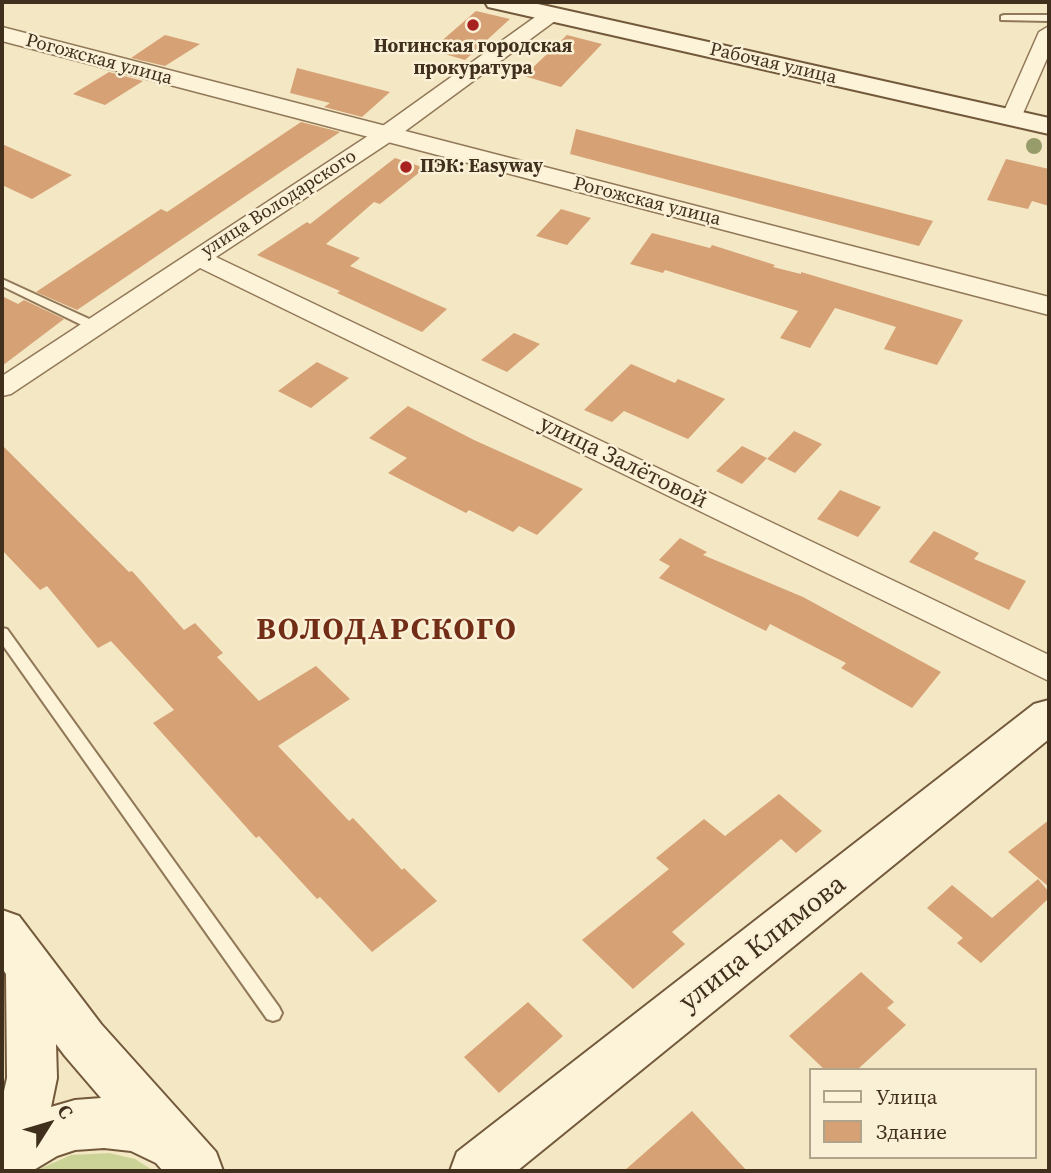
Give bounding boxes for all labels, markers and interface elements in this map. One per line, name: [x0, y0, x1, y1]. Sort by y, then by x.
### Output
marker: Ногинская городская прокуратура: [465, 17, 481, 33]
street label: Рогожская улица: [23, 29, 175, 91]
place label: Ногинская городская прокуратура: [374, 36, 572, 80]
street label: Рабочая улица: [707, 38, 839, 90]
street label: улица Володарского: [197, 145, 361, 263]
place label: ПЭК: Easyway: [420, 156, 543, 178]
marker: ПЭК: Easyway: [398, 159, 414, 175]
street label: Рогожская улица: [571, 173, 723, 231]
street label: улица Залётовой: [535, 410, 711, 516]
district label: ВОЛОДАРСКОГО: [258, 613, 516, 649]
street label: улица Климова: [673, 868, 853, 1020]
legend: [810, 1068, 1037, 1159]
text: Улица: [876, 1082, 937, 1111]
north arrow: [14, 1089, 84, 1159]
text: С: [52, 1099, 80, 1124]
text: Здание: [876, 1117, 947, 1146]

